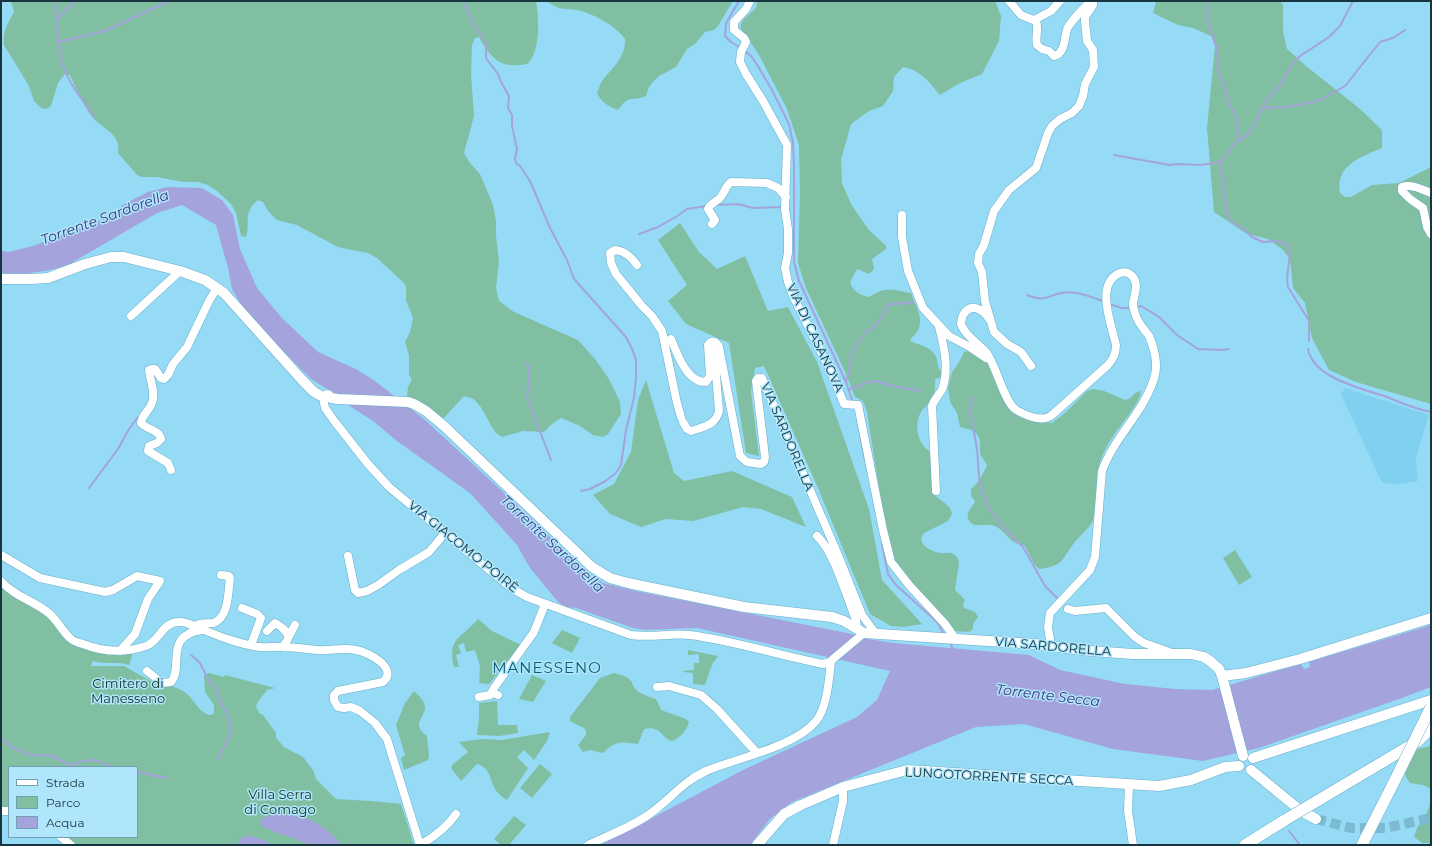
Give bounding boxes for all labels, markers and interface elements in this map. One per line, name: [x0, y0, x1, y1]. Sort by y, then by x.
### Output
water label: Torrente Sardorella: [39, 187, 171, 249]
street label: VIA DI CASANOVA: [783, 281, 847, 395]
street label: VIA SARDORELLA: [757, 380, 817, 494]
water label: Torrente Sardorella: [497, 492, 607, 596]
street label: VIA GIACOMO POIRÈ: [405, 498, 521, 596]
street label: VIA SARDORELLA: [994, 634, 1112, 660]
district label: MANESSENO: [492, 660, 602, 678]
park label: Cimitero di Manesseno: [91, 676, 165, 707]
water label: Torrente Secca: [995, 681, 1101, 711]
street label: LUNGOTORRENTE SECCA: [904, 765, 1074, 789]
legend: [8, 766, 138, 838]
text: Strada: [46, 775, 85, 790]
park label: Villa Serra di Comago: [244, 787, 316, 818]
text: Parco: [46, 795, 80, 810]
text: Acqua: [46, 815, 84, 830]

